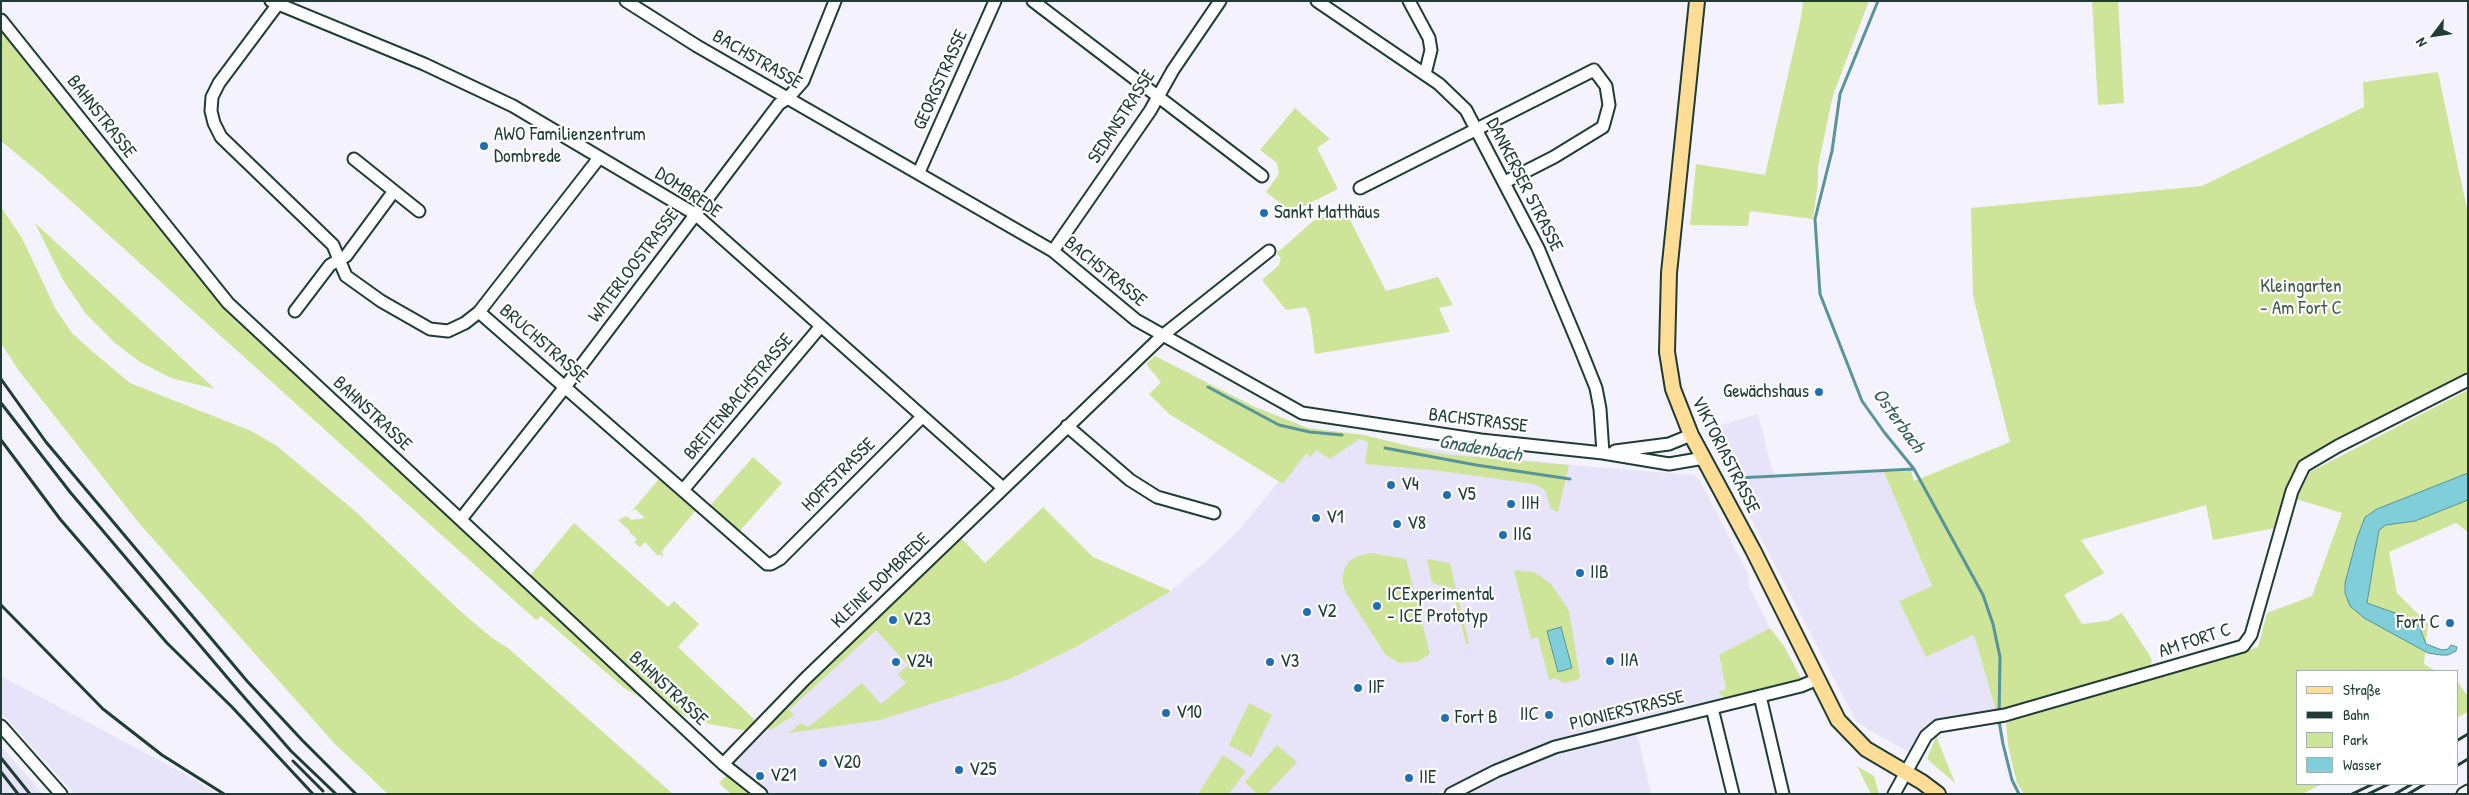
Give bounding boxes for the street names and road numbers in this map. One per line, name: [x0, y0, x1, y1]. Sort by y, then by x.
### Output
street label: BACHSTRASSE: [708, 25, 806, 95]
street label: GEORGSTRASSE: [909, 26, 973, 134]
street label: SEDANSTRASSE: [1083, 66, 1161, 168]
street label: BAHNSTRASSE: [61, 71, 141, 163]
street label: DANKERSER STRASSE: [1481, 114, 1567, 256]
street label: DOMBREDE: [651, 163, 725, 223]
street label: WATERLOOSTRASSE: [584, 205, 684, 327]
street label: BACHSTRASSE: [1059, 232, 1151, 312]
street label: BRUCHSTRASSE: [494, 300, 592, 388]
street label: BREITENBACHSTRASSE: [679, 329, 799, 465]
street label: BAHNSTRASSE: [328, 372, 416, 456]
street label: VIKTORIASTRASSE: [1686, 393, 1764, 517]
street label: BACHSTRASSE: [1427, 404, 1529, 438]
street label: HOFFSTRASSE: [797, 433, 881, 517]
street label: KLEINE DOMBREDE: [827, 528, 935, 634]
street label: AM FORT C: [2156, 619, 2234, 663]
street label: BAHNSTRASSE: [624, 647, 712, 731]
street label: PIONIERSTRASSE: [1567, 686, 1687, 736]

